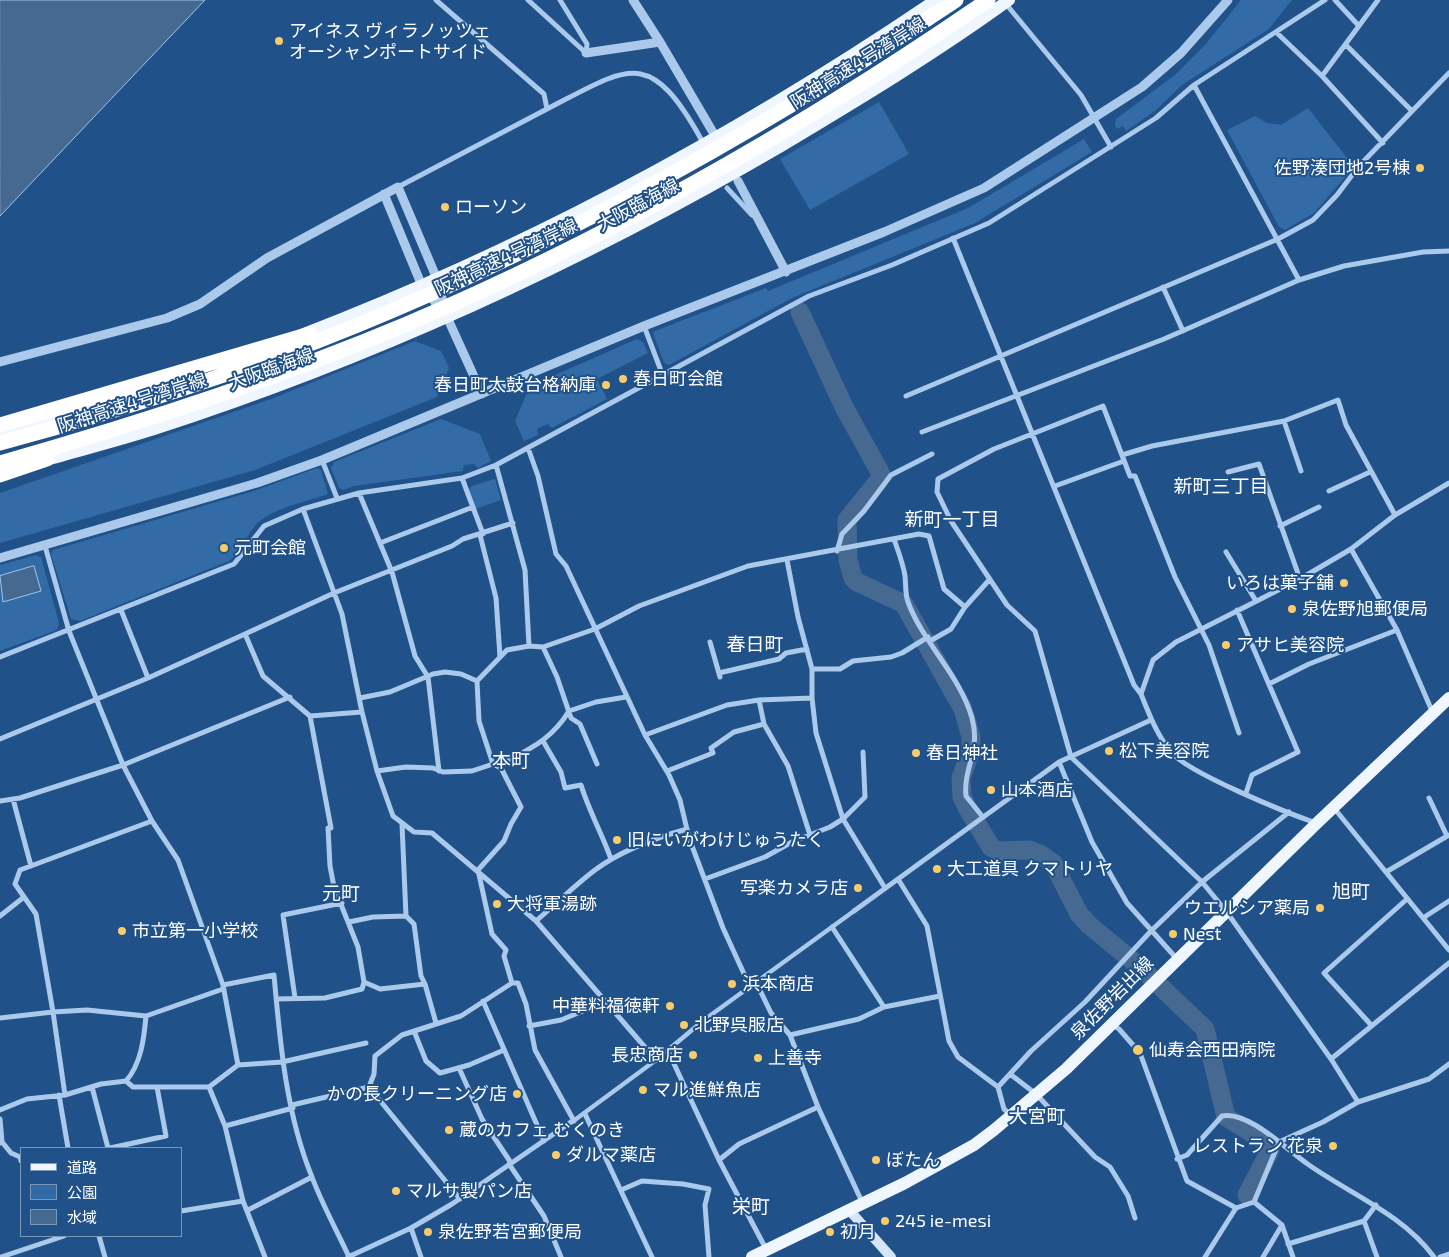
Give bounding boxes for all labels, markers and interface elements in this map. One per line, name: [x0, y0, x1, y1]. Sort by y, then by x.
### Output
street label: 阪神高速4号湾岸線: [787, 13, 929, 113]
place label: アイネス ヴィラノッツェ オーシャンポートサイド: [289, 20, 491, 62]
marker: アイネス ヴィラノッツェ オーシャンポートサイド: [273, 35, 285, 47]
place label: 佐野湊団地2号棟: [1274, 157, 1410, 179]
marker: 佐野湊団地2号棟: [1414, 162, 1426, 174]
street label: 大阪臨海線: [593, 174, 683, 236]
place label: ローソン: [455, 196, 527, 218]
marker: ローソン: [439, 201, 451, 213]
street label: 阪神高速4号湾岸線: [431, 214, 581, 300]
street label: 大阪臨海線: [225, 343, 317, 395]
place label: 春日町会館: [633, 368, 723, 390]
street label: 阪神高速4号湾岸線: [55, 369, 209, 437]
marker: 春日町会館: [617, 373, 629, 385]
place label: 春日町太鼓台格納庫: [434, 374, 596, 396]
marker: 春日町太鼓台格納庫: [600, 379, 612, 391]
district label: 新町三丁目: [1174, 476, 1268, 498]
district label: 新町一丁目: [905, 509, 999, 531]
place label: 元町会館: [234, 537, 306, 559]
marker: 元町会館: [218, 542, 230, 554]
place label: いろは菓子舗: [1226, 572, 1334, 594]
marker: いろは菓子舗: [1338, 577, 1350, 589]
place label: 泉佐野旭郵便局: [1302, 598, 1428, 620]
marker: 泉佐野旭郵便局: [1286, 603, 1298, 615]
district label: 春日町: [727, 634, 783, 656]
place label: アサヒ美容院: [1236, 634, 1344, 656]
marker: アサヒ美容院: [1220, 639, 1232, 651]
place label: 松下美容院: [1119, 740, 1209, 762]
place label: 春日神社: [926, 742, 998, 764]
marker: 松下美容院: [1103, 745, 1115, 757]
marker: 春日神社: [910, 747, 922, 759]
district label: 本町: [492, 750, 530, 772]
place label: 山本酒店: [1001, 779, 1073, 801]
marker: 山本酒店: [985, 784, 997, 796]
place label: 旧にいがわけじゅうたく: [627, 829, 825, 851]
marker: 旧にいがわけじゅうたく: [611, 834, 623, 846]
place label: 大工道具 クマトリヤ: [947, 858, 1113, 880]
marker: 大工道具 クマトリヤ: [931, 863, 943, 875]
place label: 写楽カメラ店: [740, 877, 848, 899]
district label: 旭町: [1332, 881, 1370, 903]
marker: 写楽カメラ店: [852, 882, 864, 894]
district label: 元町: [322, 883, 360, 905]
place label: 大将軍湯跡: [507, 893, 597, 915]
place label: ウエルシア薬局: [1184, 897, 1310, 919]
marker: 大将軍湯跡: [491, 898, 503, 910]
marker: ウエルシア薬局: [1314, 902, 1326, 914]
place label: 市立第一小学校: [132, 920, 258, 942]
place label: Nest: [1183, 923, 1221, 945]
marker: 市立第一小学校: [116, 925, 128, 937]
marker: Nest: [1167, 928, 1179, 940]
street label: 泉佐野岩出線: [1066, 952, 1158, 1044]
place label: 浜本商店: [742, 973, 814, 995]
marker: 浜本商店: [726, 978, 738, 990]
place label: 中華料福徳軒: [552, 995, 660, 1017]
marker: 中華料福徳軒: [664, 1000, 676, 1012]
place label: 北野呉服店: [694, 1014, 784, 1036]
marker: 北野呉服店: [678, 1019, 690, 1031]
place label: 仙寿会西田病院: [1149, 1039, 1275, 1061]
marker: 仙寿会西田病院: [1131, 1043, 1145, 1057]
place label: 長忠商店: [611, 1044, 683, 1066]
place label: 上善寺: [768, 1047, 822, 1069]
marker: 長忠商店: [687, 1049, 699, 1061]
marker: 上善寺: [752, 1052, 764, 1064]
place label: マル進鮮魚店: [653, 1079, 761, 1101]
place label: かの長クリーニング店: [327, 1083, 507, 1105]
marker: マル進鮮魚店: [637, 1084, 649, 1096]
marker: かの長クリーニング店: [511, 1088, 523, 1100]
district label: 大宮町: [1009, 1106, 1065, 1128]
place label: 蔵のカフェ むくのき: [459, 1119, 625, 1141]
marker: 蔵のカフェ むくのき: [443, 1124, 455, 1136]
place label: レストラン 花泉: [1193, 1135, 1323, 1157]
marker: レストラン 花泉: [1327, 1140, 1339, 1152]
place label: ダルマ薬店: [566, 1144, 656, 1166]
legend: [20, 1147, 182, 1237]
marker: ダルマ薬店: [550, 1149, 562, 1161]
place label: ぼたん: [886, 1149, 940, 1171]
marker: ぼたん: [870, 1154, 882, 1166]
text: 道路: [67, 1158, 97, 1176]
place label: マルサ製パン店: [406, 1180, 532, 1202]
text: 公園: [67, 1183, 97, 1201]
marker: マルサ製パン店: [390, 1185, 402, 1197]
district label: 栄町: [732, 1196, 770, 1218]
text: 水域: [67, 1208, 97, 1226]
place label: 245 ie-mesi: [895, 1210, 991, 1232]
marker: 245 ie-mesi: [879, 1215, 891, 1227]
place label: 泉佐野若宮郵便局: [438, 1221, 582, 1243]
place label: 初月: [840, 1221, 876, 1243]
marker: 泉佐野若宮郵便局: [422, 1226, 434, 1238]
marker: 初月: [824, 1226, 836, 1238]

